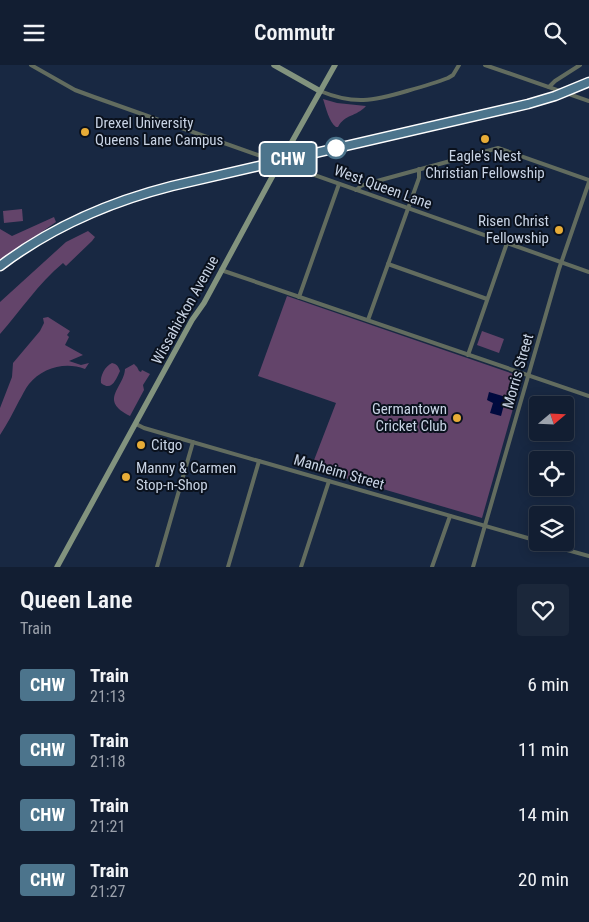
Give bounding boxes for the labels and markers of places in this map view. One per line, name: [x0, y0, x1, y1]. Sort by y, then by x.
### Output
place label: Drexel University Queens Lane Campus: [95, 114, 224, 149]
marker: Drexel University Queens Lane Campus: [79, 126, 91, 138]
marker: Eagle's Nest Christian Fellowship: [479, 133, 491, 145]
unlabelled marker: [325, 137, 347, 159]
place label: Eagle's Nest Christian Fellowship: [425, 147, 545, 182]
place label: Risen Christ Fellowship: [478, 212, 549, 247]
marker: Risen Christ Fellowship: [553, 224, 565, 236]
place label: Germantown Cricket Club: [372, 400, 447, 435]
marker: Germantown Cricket Club: [451, 412, 463, 424]
place label: Citgo: [151, 436, 182, 454]
marker: Citgo: [135, 439, 147, 451]
place label: Manny & Carmen Stop-n-Shop: [136, 459, 236, 494]
marker: Manny & Carmen Stop-n-Shop: [120, 471, 132, 483]

